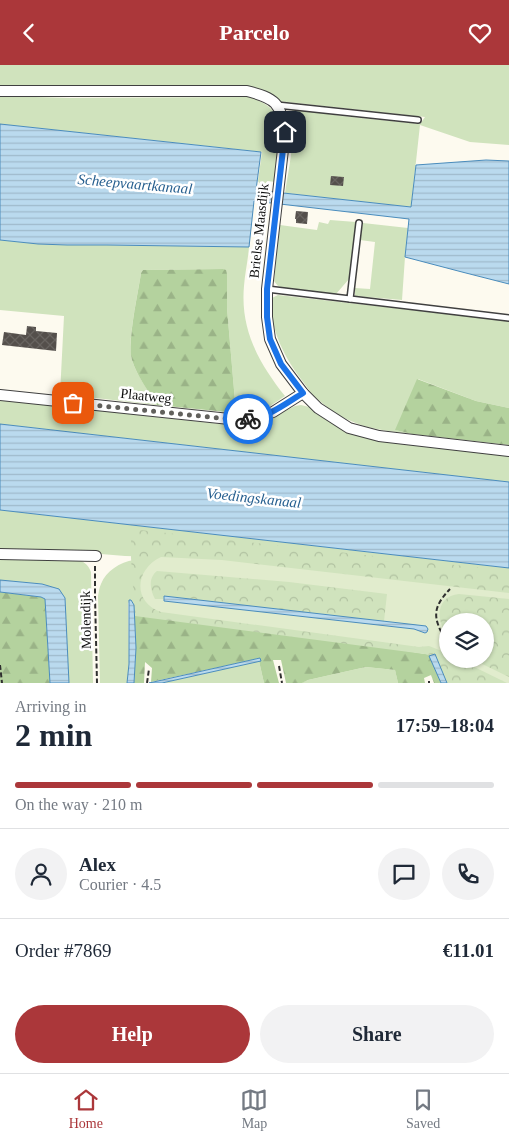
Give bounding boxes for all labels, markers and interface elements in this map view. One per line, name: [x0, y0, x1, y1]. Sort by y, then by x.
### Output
icon: back: [15, 19, 43, 47]
icon: heart: [466, 19, 494, 47]
text: Parcelo: [219, 20, 290, 45]
pin: [264, 111, 306, 153]
icon: home: [271, 118, 299, 146]
water label: Scheepvaartkanaal: [77, 171, 193, 197]
street label: Brielse Maasdijk: [247, 183, 271, 279]
pin: [52, 382, 94, 424]
street label: Plaatweg: [120, 386, 172, 406]
icon: bag: [59, 389, 87, 417]
courier: [223, 394, 273, 444]
icon: bike: [234, 405, 262, 433]
water label: Voedingskanaal: [206, 485, 302, 511]
street label: Molendijk: [78, 591, 94, 649]
map controls: [439, 613, 494, 668]
button: layers: [439, 613, 494, 668]
text: Arriving in: [15, 698, 87, 715]
text: 17:59–18:04: [396, 715, 494, 736]
text: 2 min: [15, 717, 92, 753]
text: On the way · 210 m: [15, 796, 143, 813]
button: person: [15, 848, 67, 900]
button: chat: [378, 848, 430, 900]
button: phone: [442, 848, 494, 900]
text: Alex: [79, 854, 116, 875]
text: Courier · 4.5: [79, 876, 161, 893]
text: Order #7869: [15, 940, 112, 961]
text: €11.01: [443, 940, 494, 961]
button: Help: [15, 1005, 250, 1063]
button: Share: [260, 1005, 494, 1063]
tab: Home: [69, 1086, 103, 1132]
tab: Map: [240, 1086, 268, 1132]
tab: Saved: [406, 1086, 440, 1132]

